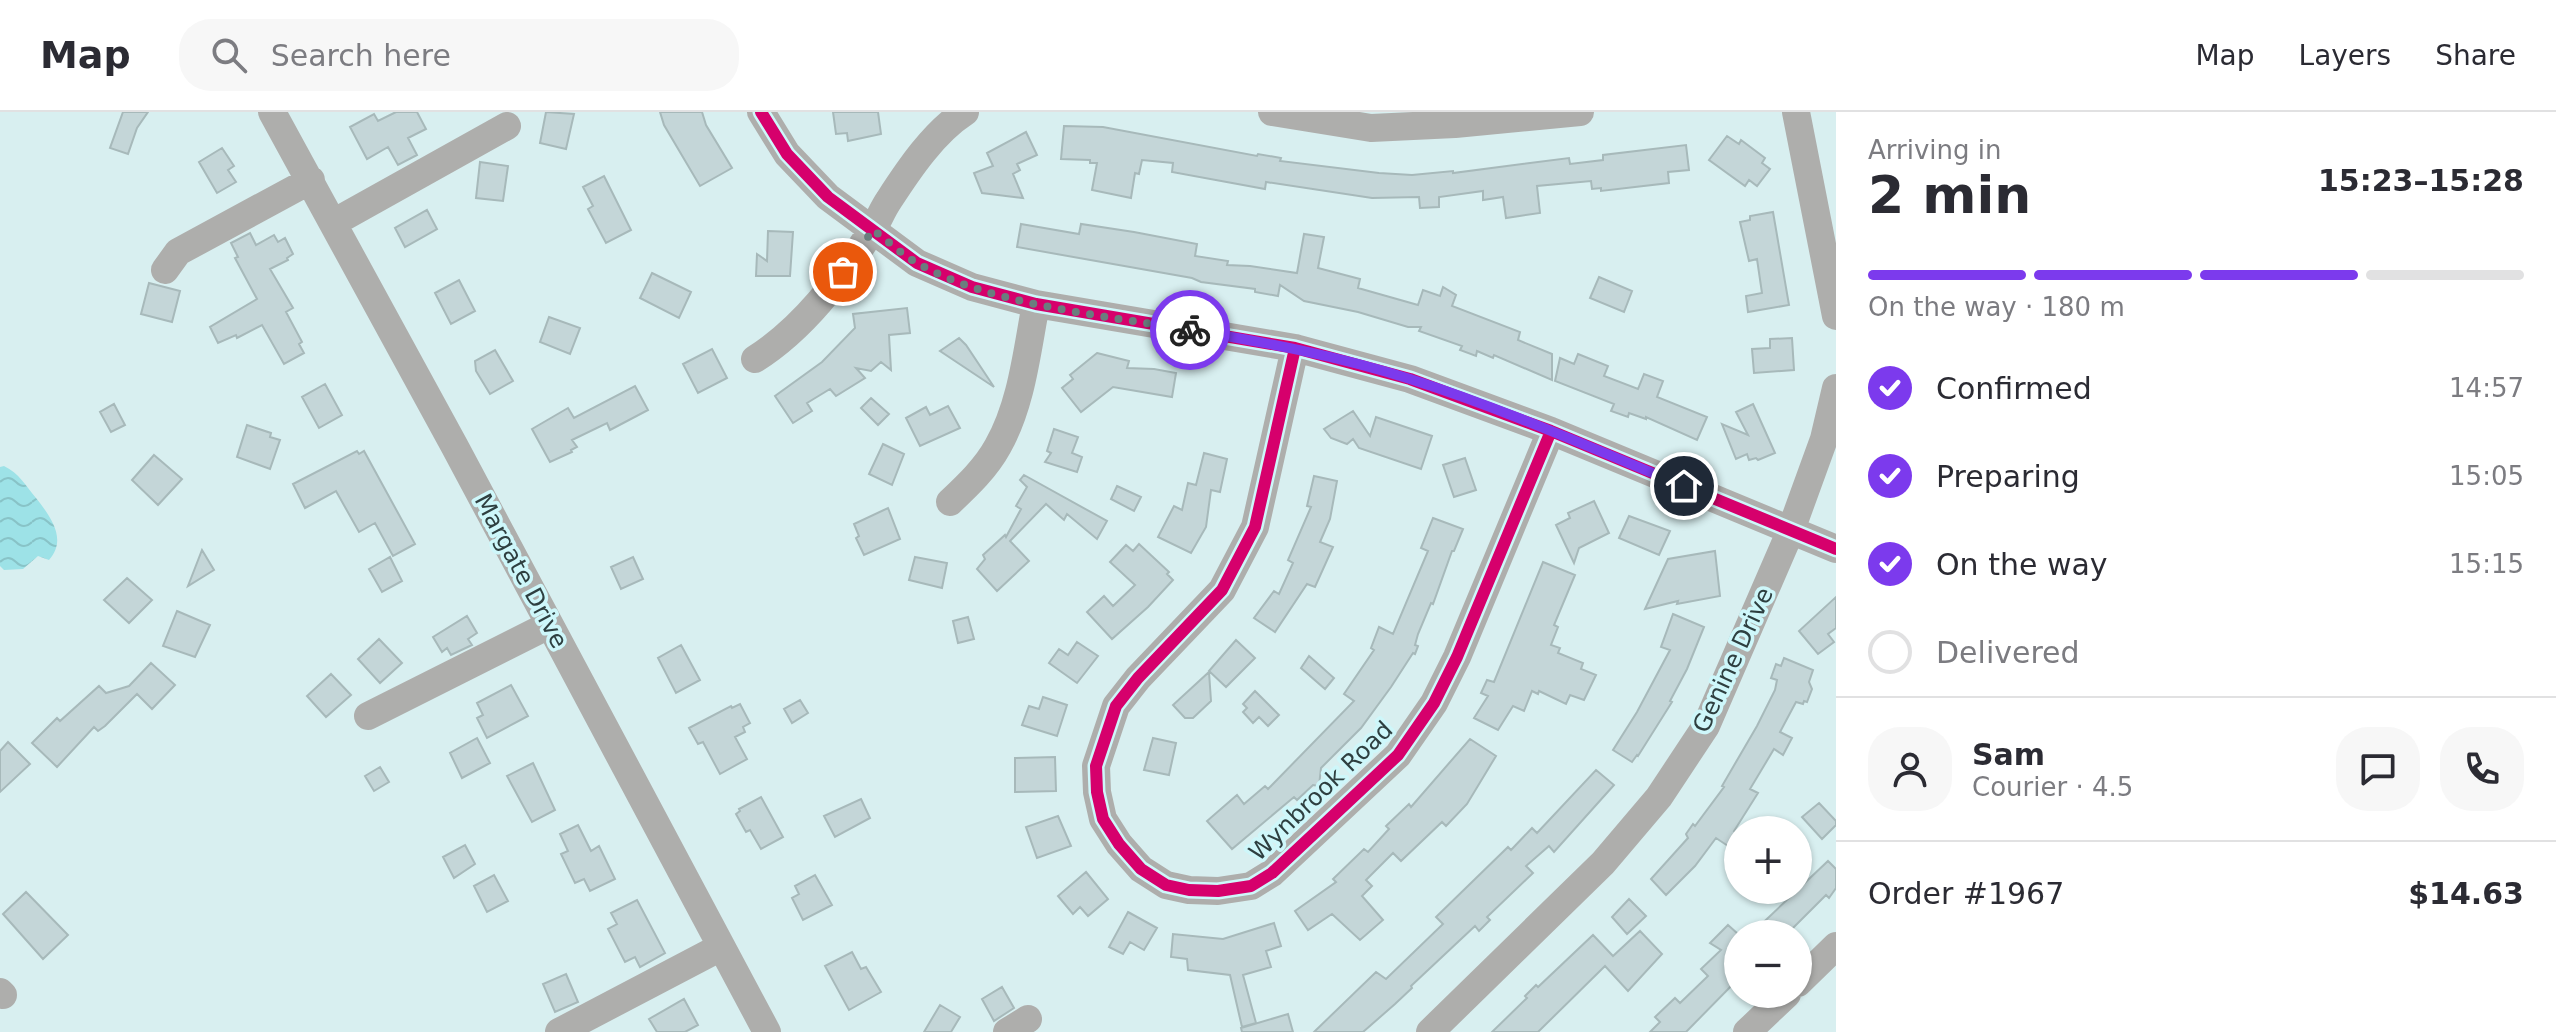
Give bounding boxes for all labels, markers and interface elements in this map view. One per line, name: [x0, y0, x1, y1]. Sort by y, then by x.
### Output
search box: [179, 19, 739, 91]
text: Map: [40, 33, 131, 77]
icon: search: [207, 33, 251, 77]
text: Search here: [271, 38, 451, 73]
text: Map: [2195, 39, 2255, 72]
text: Layers: [2299, 39, 2391, 72]
text: Share: [2435, 39, 2516, 72]
text: Arriving in: [1868, 135, 2002, 165]
text: 15:23–15:28: [2318, 163, 2524, 198]
text: 2 min: [1868, 165, 2031, 225]
pin: [809, 238, 877, 306]
icon: bag: [821, 250, 865, 294]
courier: [1150, 290, 1230, 370]
text: On the way · 180 m: [1868, 292, 2125, 322]
icon: bike: [1168, 308, 1212, 352]
icon: check: [1868, 366, 1912, 410]
text: Confirmed: [1936, 371, 2092, 406]
text: 14:57: [2449, 373, 2524, 403]
pin: [1650, 452, 1718, 520]
icon: check: [1868, 454, 1912, 498]
text: Preparing: [1936, 459, 2080, 494]
text: 15:05: [2449, 461, 2524, 491]
icon: home: [1662, 464, 1706, 508]
street label: Margate Drive: [469, 489, 573, 653]
icon: check: [1868, 542, 1912, 586]
text: On the way: [1936, 547, 2108, 582]
text: 15:15: [2449, 549, 2524, 579]
street label: Genine Drive: [1687, 583, 1779, 737]
text: Delivered: [1936, 635, 2080, 670]
street label: Wynbrook Road: [1244, 715, 1398, 867]
button: person: [1868, 727, 1952, 811]
button: chat: [2336, 727, 2420, 811]
button: phone: [2440, 727, 2524, 811]
text: Sam: [1972, 737, 2045, 772]
text: Courier · 4.5: [1972, 772, 2133, 802]
map controls: [1724, 816, 1812, 1008]
button: +: [1724, 816, 1812, 904]
text: Order #1967: [1868, 876, 2064, 911]
text: $14.63: [2408, 876, 2524, 911]
button: −: [1724, 920, 1812, 1008]

